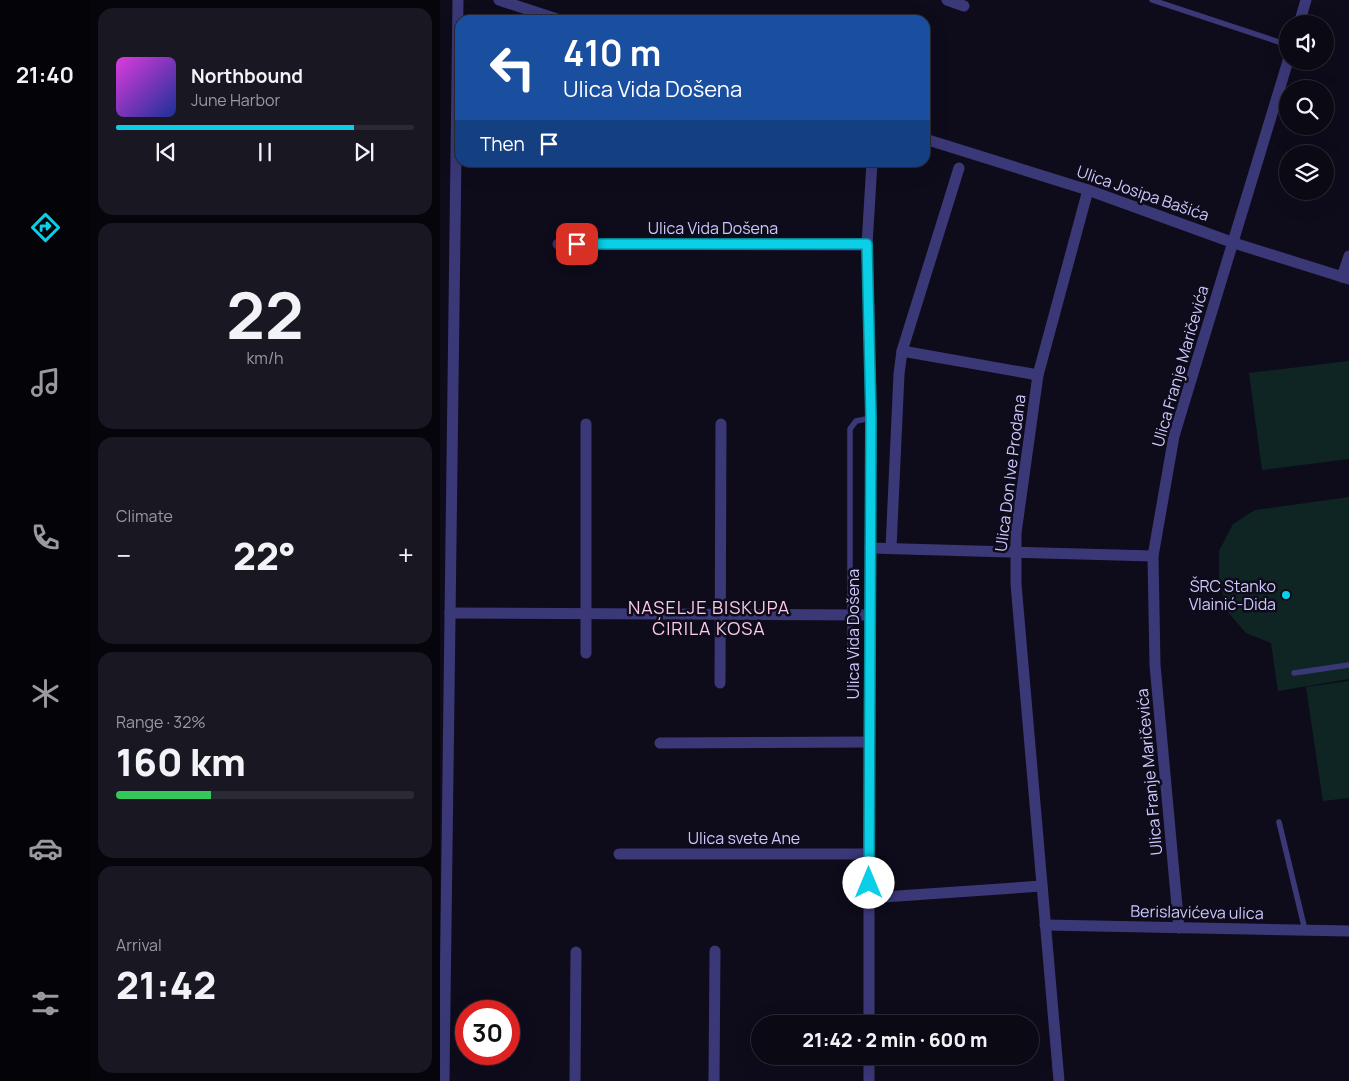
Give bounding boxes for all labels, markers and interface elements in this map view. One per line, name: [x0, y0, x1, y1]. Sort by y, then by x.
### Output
map controls: [1279, 15, 1334, 200]
button: sound: [1279, 15, 1334, 70]
text: 410 m: [563, 29, 661, 77]
icon: left: [480, 35, 545, 100]
text: 21:40: [16, 60, 74, 90]
text: Northbound: [191, 63, 303, 89]
text: Ulica Vida Došena: [563, 74, 742, 104]
button: search: [1279, 80, 1334, 135]
text: June Harbor: [191, 89, 280, 111]
icon: arrive: [535, 130, 563, 158]
text: Then: [480, 131, 525, 157]
icon: previous: [152, 138, 180, 166]
icon: pause: [251, 138, 279, 166]
icon: next: [350, 138, 378, 166]
button: layers: [1279, 145, 1334, 200]
street label: Ulica Josipa Bašića: [1074, 160, 1212, 226]
icon: directions: [28, 210, 63, 245]
street label: Ulica Vida Došena: [648, 217, 778, 239]
pin: [556, 223, 598, 265]
icon: arrive: [563, 230, 591, 258]
text: 22: [226, 270, 304, 359]
street label: Ulica Franje Maričevića: [1146, 283, 1214, 449]
text: km/h: [246, 347, 284, 369]
icon: music: [28, 365, 63, 400]
street label: Ulica Don Ive Prodana: [989, 393, 1031, 553]
text: Climate: [116, 505, 173, 527]
icon: phone: [28, 520, 63, 555]
text: 22°: [233, 529, 296, 581]
text: −: [116, 536, 131, 574]
text: +: [398, 536, 414, 574]
street label: Ulica Vida Došena: [842, 569, 864, 699]
place label: ŠRC Stanko Vlainić-Dida: [1189, 575, 1276, 615]
marker: ŠRC Stanko Vlainić-Dida: [1280, 589, 1292, 601]
district label: NASELJE BISKUPA ĆIRILA KOSA: [628, 595, 790, 640]
icon: climate: [28, 676, 63, 711]
street label: Ulica Franje Maričevića: [1131, 688, 1167, 856]
text: Range · 32%: [116, 711, 206, 733]
text: 160 km: [116, 735, 246, 787]
street label: Ulica svete Ane: [688, 827, 800, 849]
icon: car: [28, 831, 63, 866]
position arrow: [842, 856, 894, 908]
street label: Berislavićeva ulica: [1130, 900, 1264, 924]
text: Arrival: [116, 934, 162, 956]
text: 21:42: [116, 958, 216, 1010]
icon: filters: [28, 986, 63, 1021]
speed limit sign: 30: [455, 1000, 520, 1065]
text: 21:42 · 2 min · 600 m: [803, 1027, 987, 1053]

